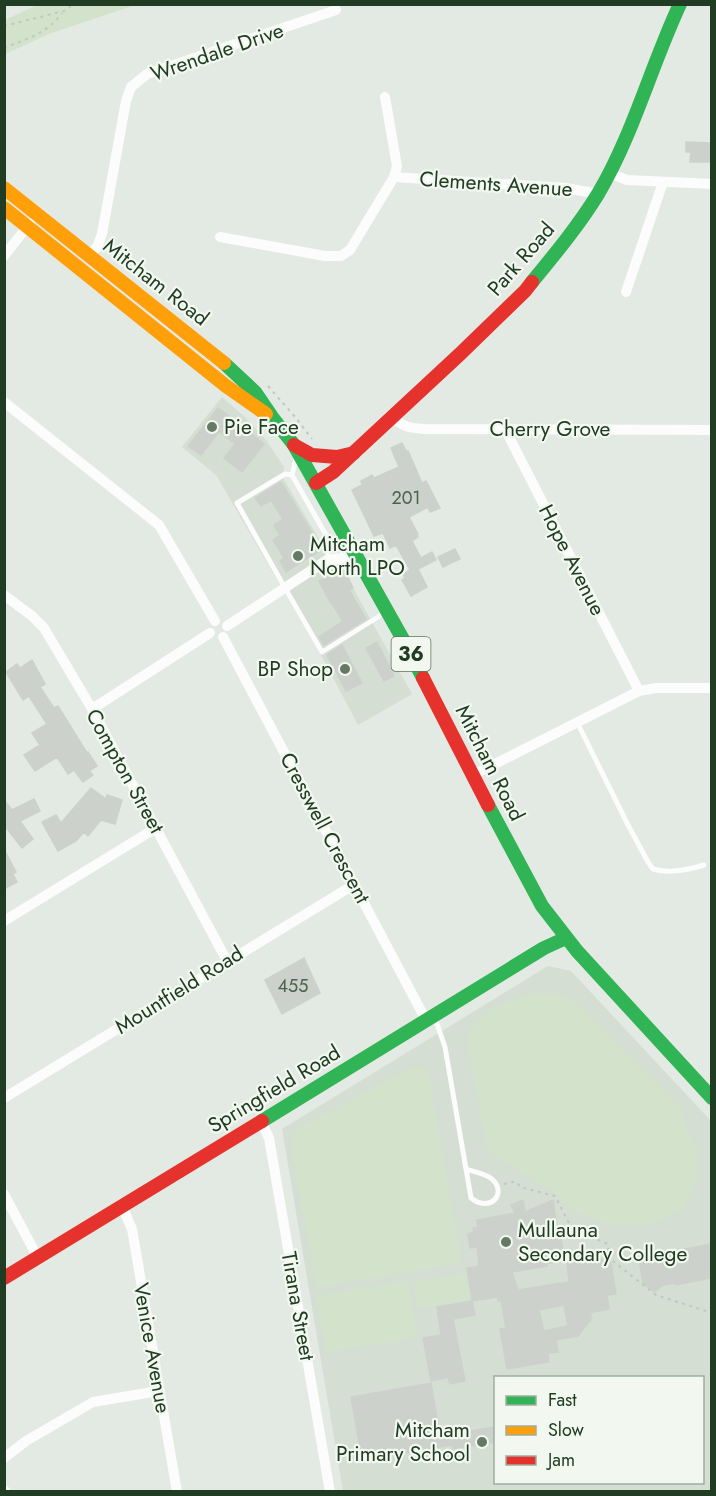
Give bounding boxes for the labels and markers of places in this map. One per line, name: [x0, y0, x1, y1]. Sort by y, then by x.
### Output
place label: Pie Face: [224, 412, 299, 442]
marker: Pie Face: [205, 420, 219, 434]
place label: Mitcham North LPO: [310, 529, 405, 583]
marker: Mitcham North LPO: [291, 549, 305, 563]
place label: BP Shop: [258, 654, 333, 684]
marker: BP Shop: [338, 662, 352, 676]
place label: Mullauna Secondary College: [518, 1215, 688, 1269]
marker: Mullauna Secondary College: [499, 1235, 513, 1249]
place label: Mitcham Primary School: [336, 1415, 470, 1469]
marker: Mitcham Primary School: [475, 1435, 489, 1449]

